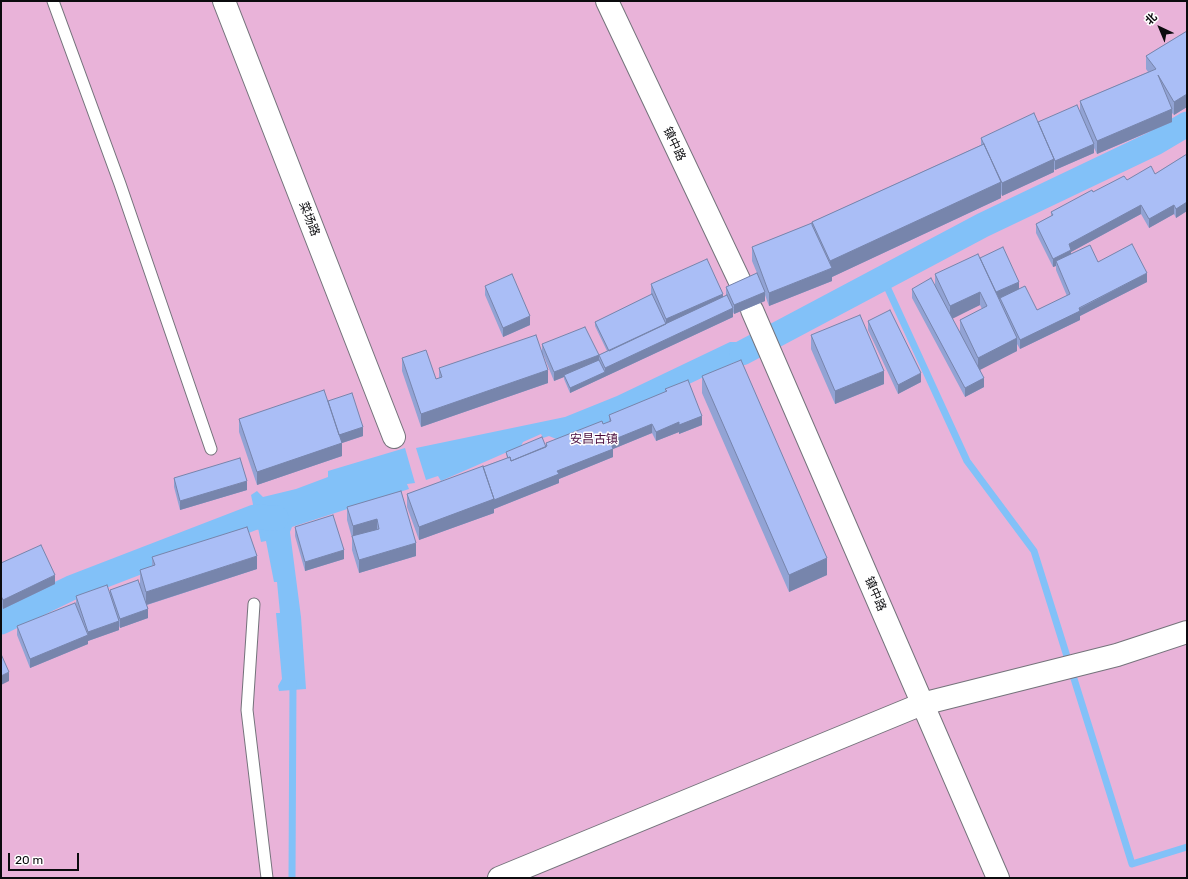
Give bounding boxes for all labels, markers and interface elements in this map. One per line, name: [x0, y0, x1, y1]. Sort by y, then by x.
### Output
north arrow: [1140, 8, 1180, 48]
text: 北: [1143, 11, 1160, 28]
street label: 镇中路: [660, 125, 688, 163]
street label: 菜场路: [296, 200, 322, 238]
park label: 安昌古镇: [570, 433, 618, 447]
street label: 镇中路: [861, 575, 889, 613]
scale bar: [10, 845, 81, 871]
text: 20 m: [15, 853, 43, 867]

